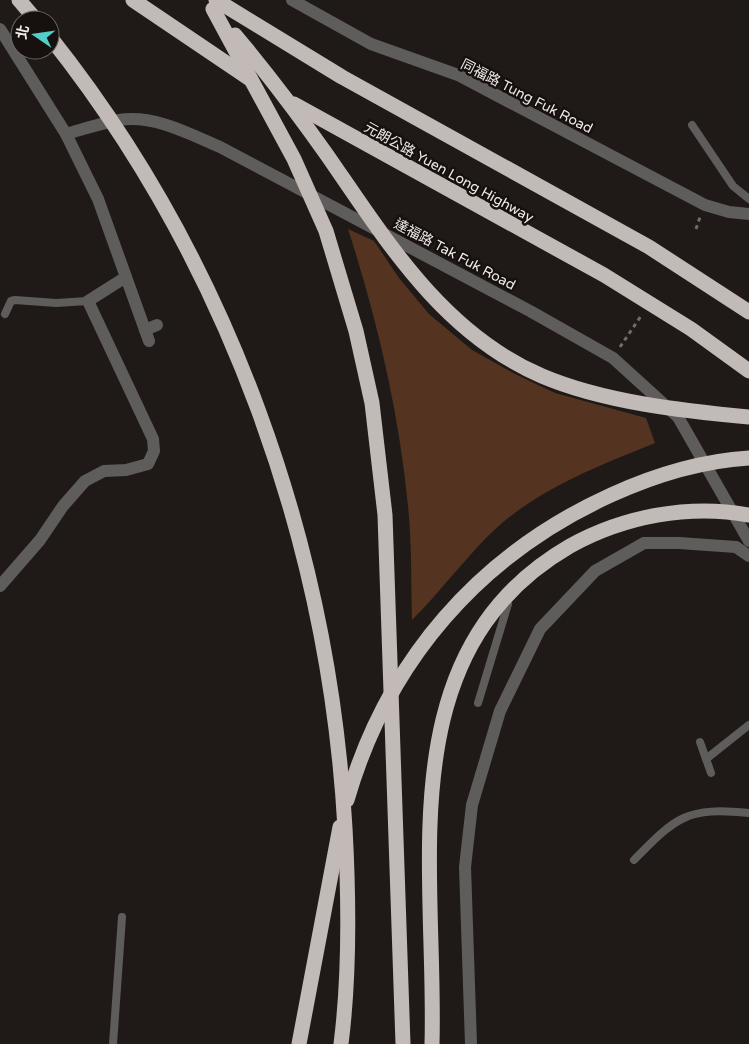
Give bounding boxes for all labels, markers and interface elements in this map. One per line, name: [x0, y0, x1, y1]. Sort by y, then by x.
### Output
north arrow: [10, 10, 60, 60]
text: 北: [13, 23, 33, 41]
street label: 同福路 Tung Fuk Road: [458, 56, 596, 137]
street label: 元朗公路 Yuen Long Highway: [361, 119, 537, 226]
street label: 達福路 Tak Fuk Road: [391, 215, 518, 294]

